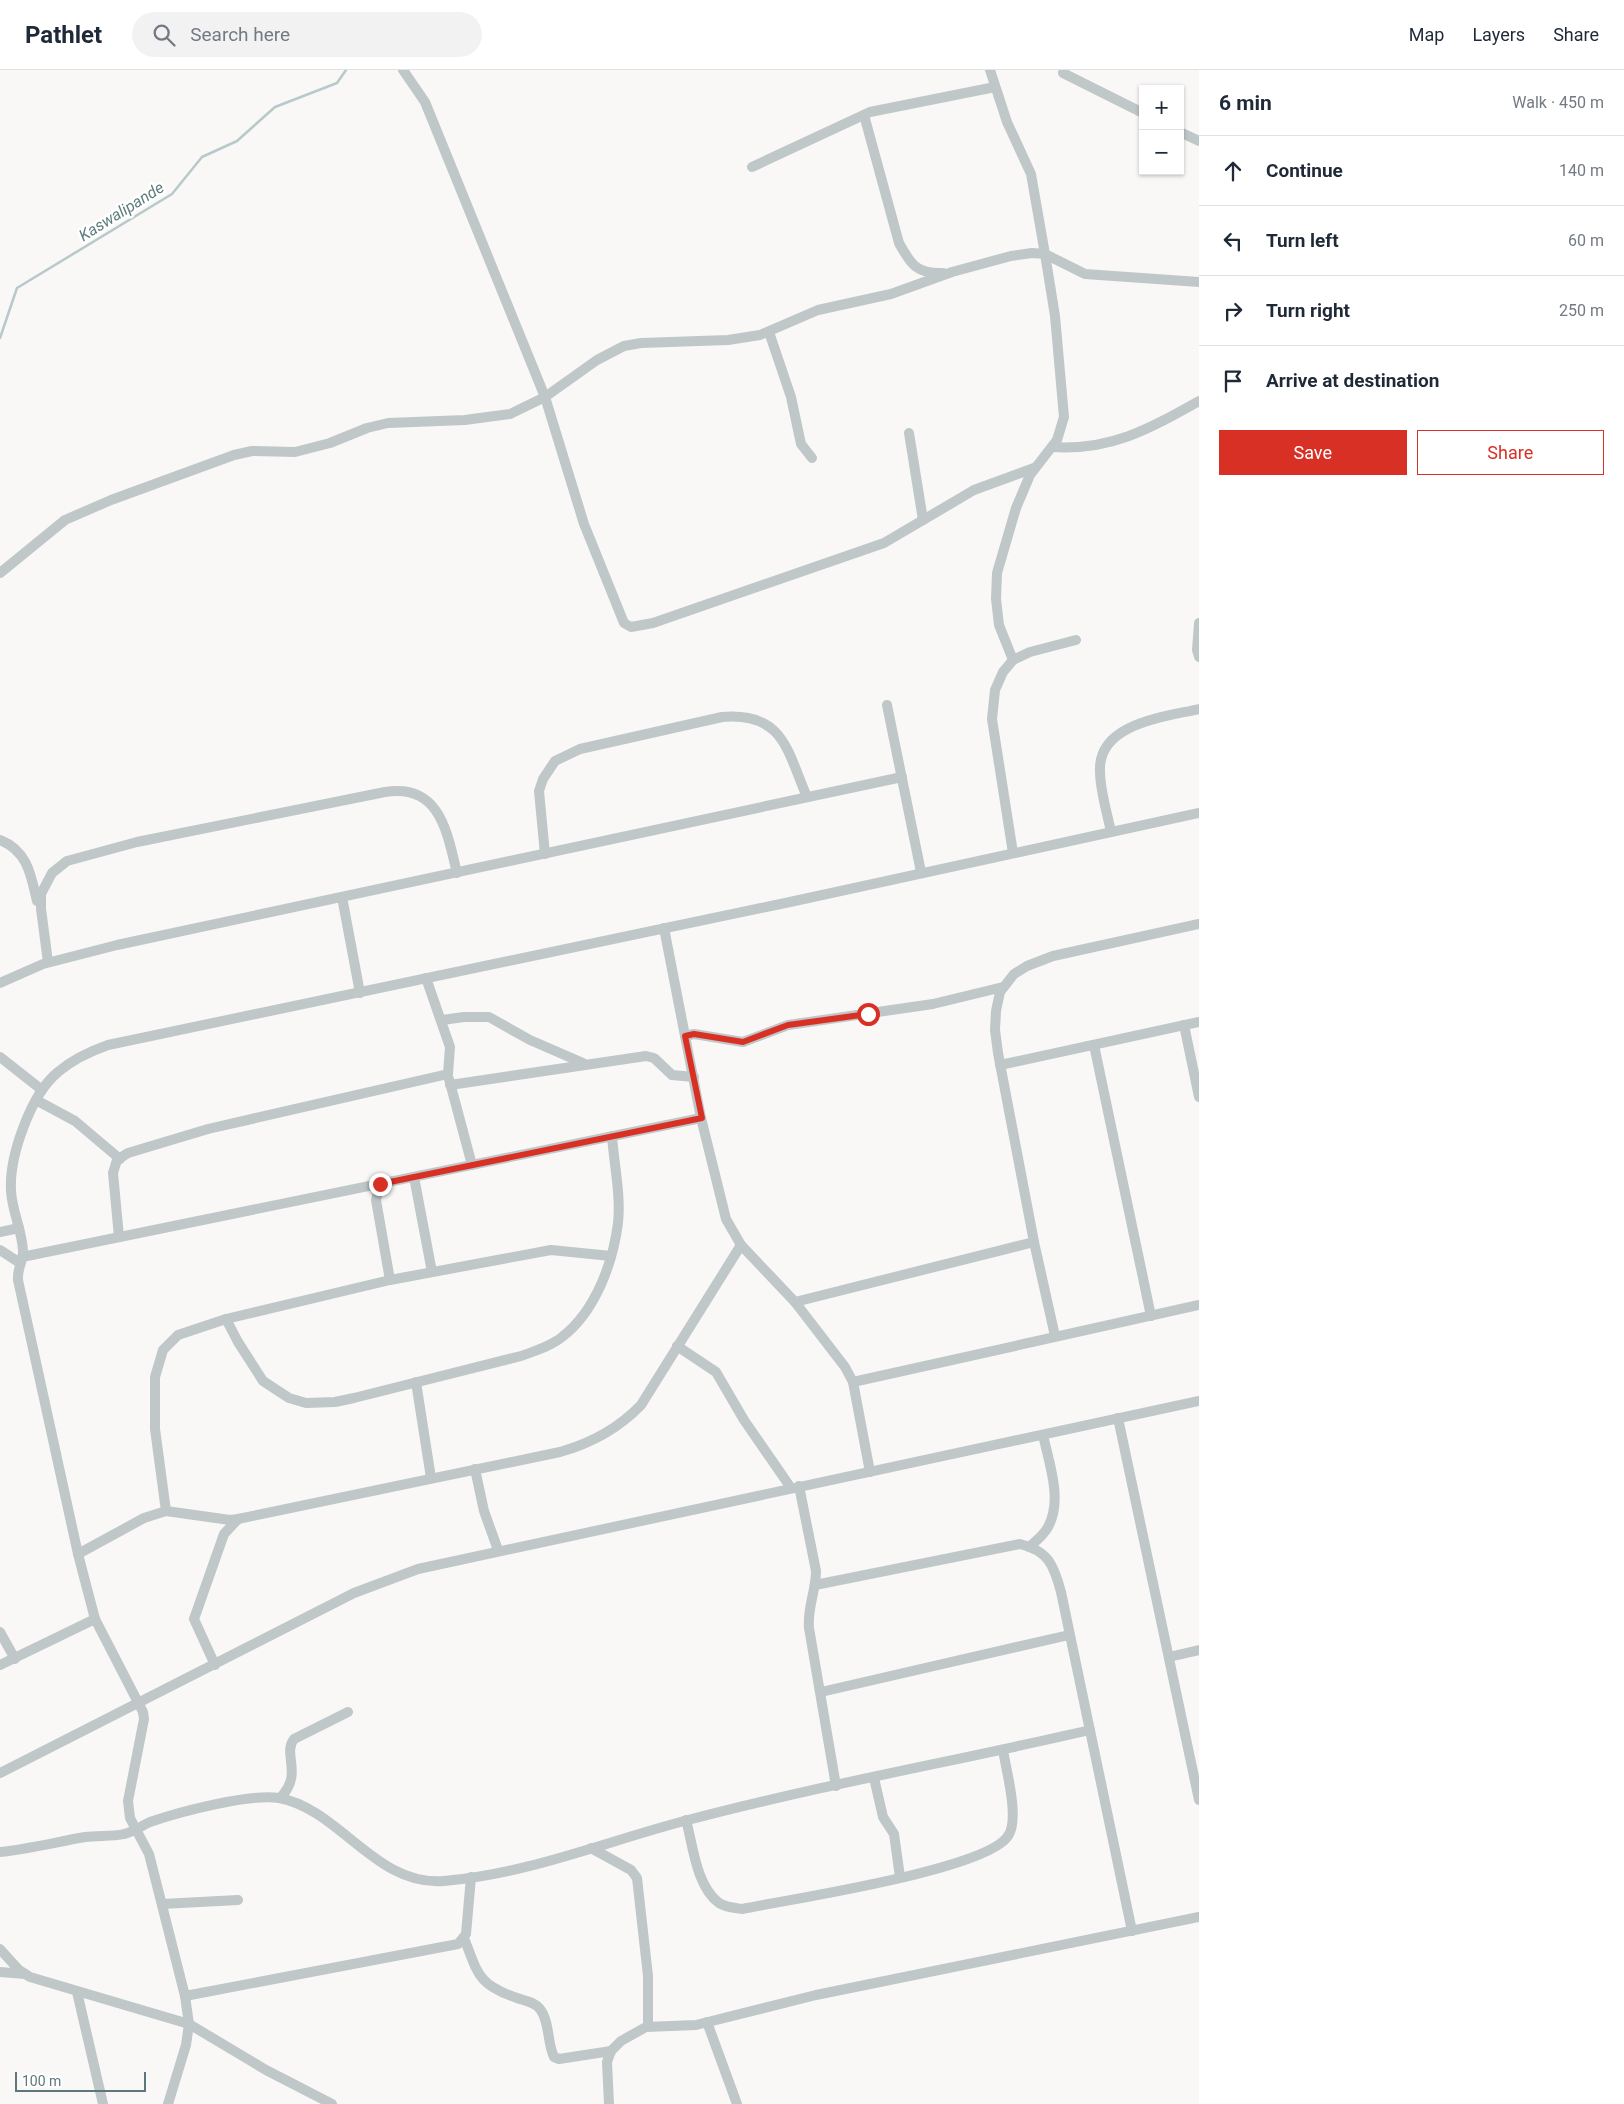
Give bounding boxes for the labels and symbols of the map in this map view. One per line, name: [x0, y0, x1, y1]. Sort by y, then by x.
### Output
water label: Kaswalipande: [75, 178, 167, 245]
route start: [857, 1003, 880, 1026]
route end: [369, 1173, 392, 1196]
scale bar: [15, 2069, 146, 2092]

